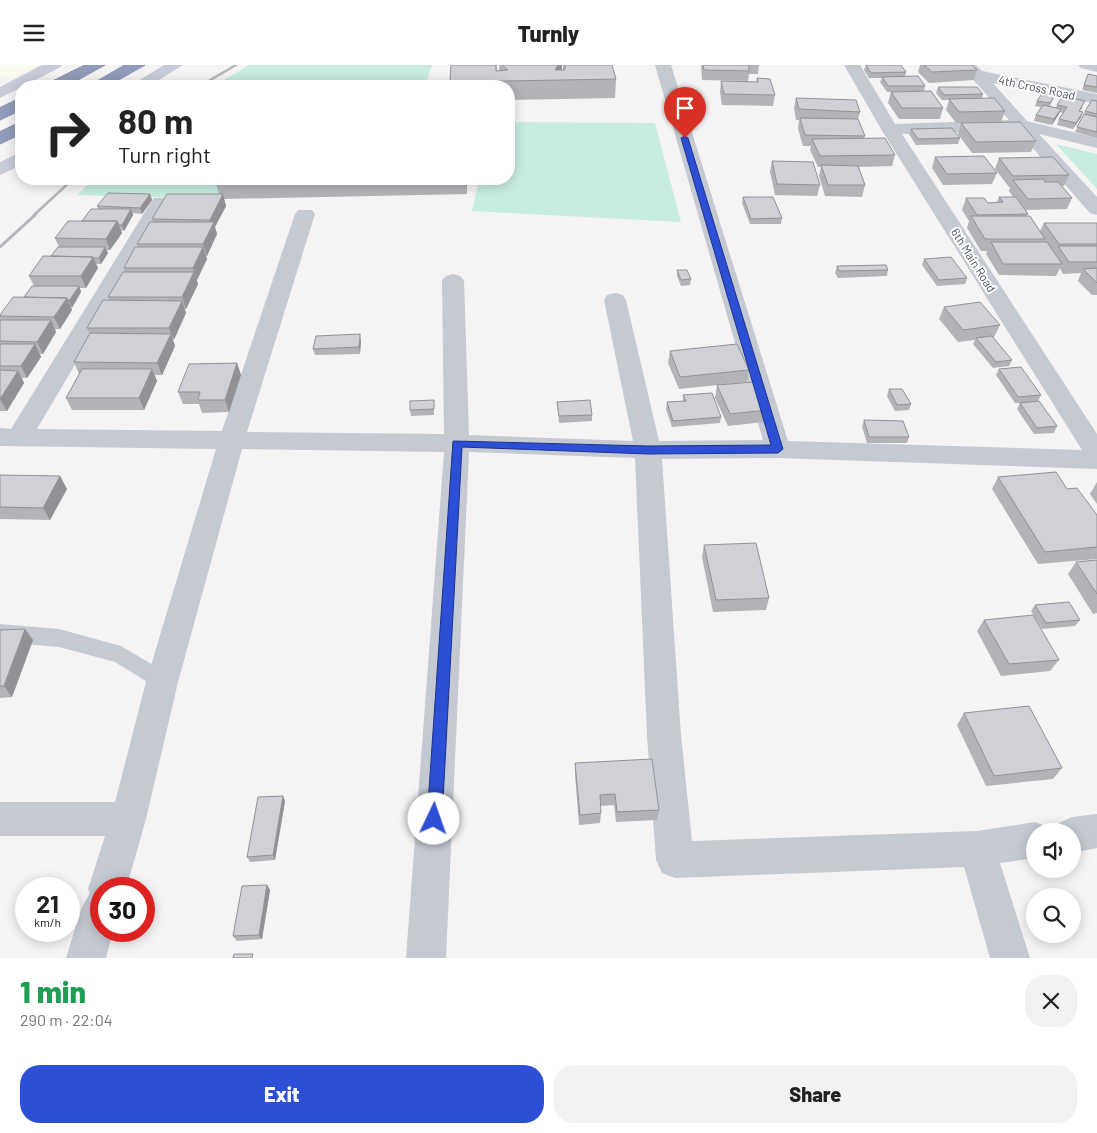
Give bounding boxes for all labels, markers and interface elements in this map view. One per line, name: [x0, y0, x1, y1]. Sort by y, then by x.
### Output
icon: menu: [20, 19, 48, 47]
icon: heart: [1049, 19, 1077, 47]
text: Turnly: [518, 20, 579, 46]
street label: 4th Cross Road: [997, 72, 1077, 102]
pin: [664, 87, 706, 138]
icon: arrive: [671, 94, 699, 122]
text: 80 m: [118, 99, 193, 141]
icon: right: [35, 100, 100, 165]
text: Turn right: [118, 141, 211, 167]
street label: 6th Main Road: [949, 226, 999, 294]
position arrow: [407, 792, 459, 844]
map controls: [1026, 823, 1081, 943]
button: sound: [1026, 823, 1081, 878]
speed limit sign: 30: [90, 877, 155, 942]
text: 21: [36, 888, 59, 918]
button: search: [1026, 888, 1081, 943]
text: km/h: [34, 915, 61, 929]
text: 1 min: [20, 973, 86, 1009]
button: close: [1025, 975, 1077, 1027]
text: 290 m · 22:04: [20, 1010, 113, 1029]
button: Exit: [20, 1065, 544, 1123]
button: Share: [554, 1065, 1077, 1123]

